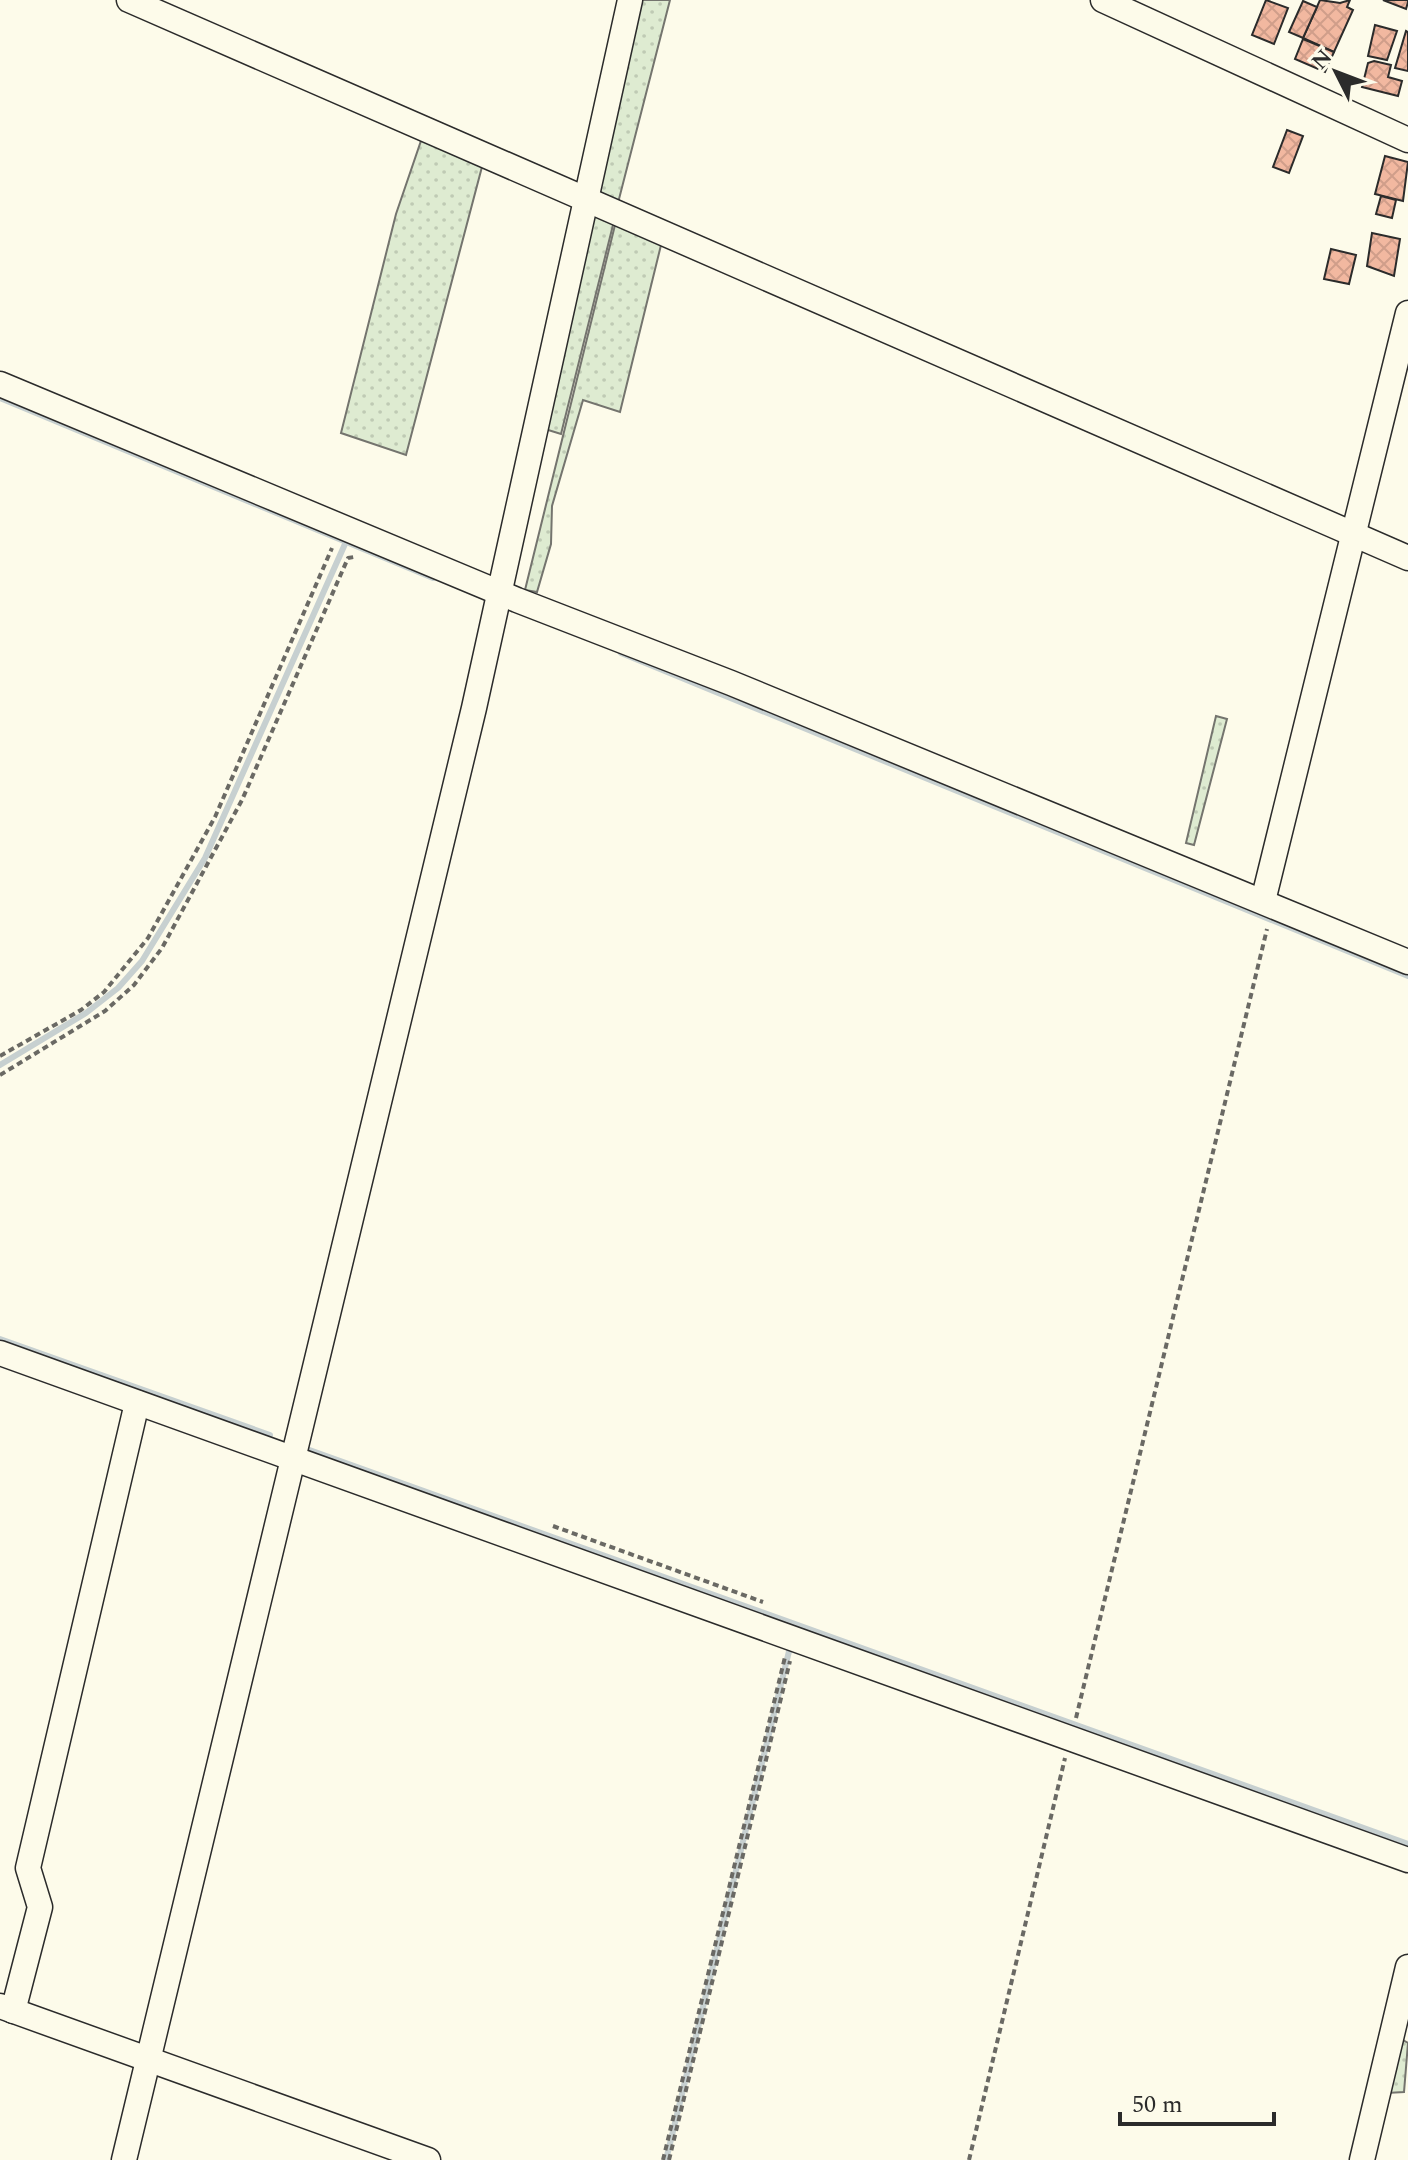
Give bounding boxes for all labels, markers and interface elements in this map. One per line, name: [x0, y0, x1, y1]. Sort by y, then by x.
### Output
north arrow: [1296, 32, 1376, 112]
text: N: [1304, 42, 1341, 77]
scale bar: [1120, 2076, 1274, 2126]
text: 50 m: [1132, 2087, 1183, 2123]

